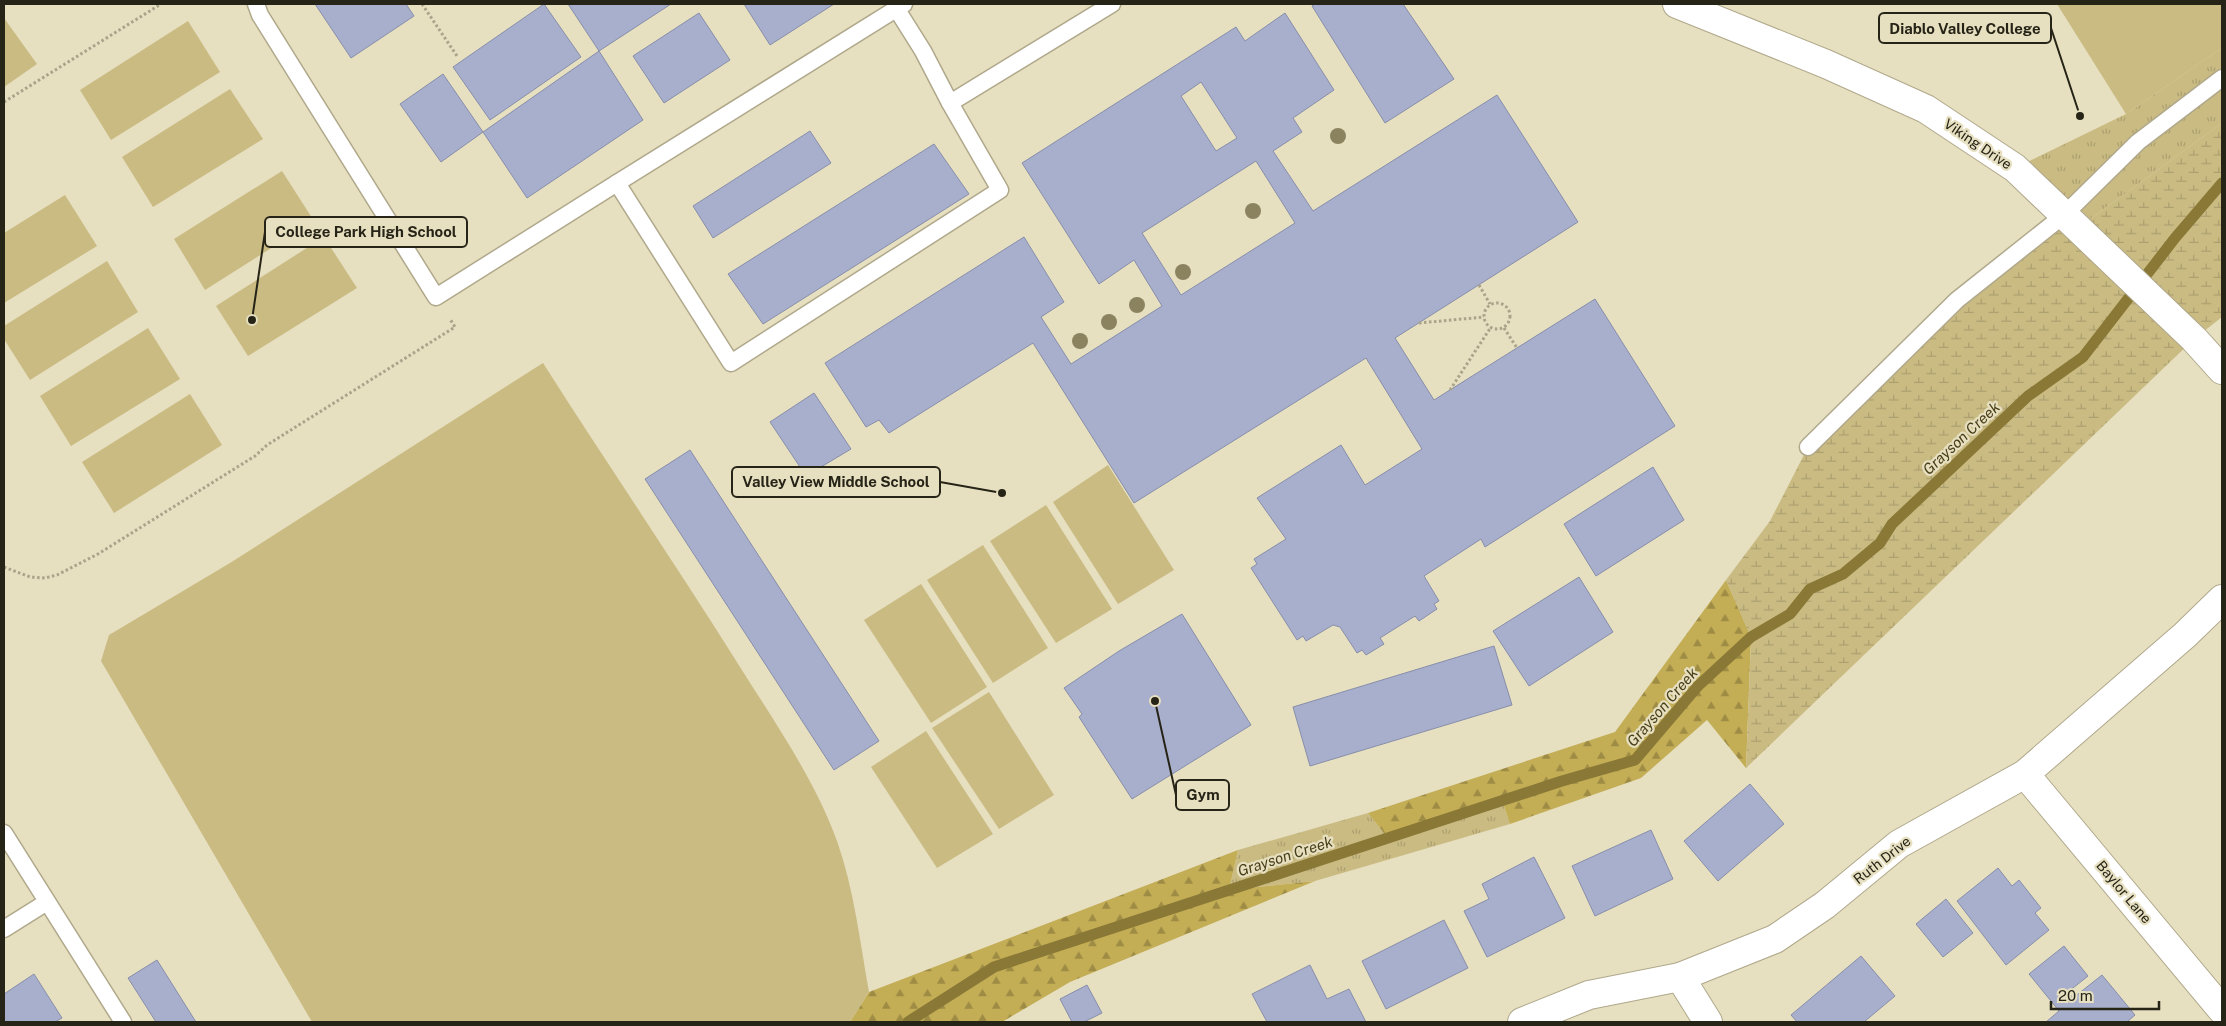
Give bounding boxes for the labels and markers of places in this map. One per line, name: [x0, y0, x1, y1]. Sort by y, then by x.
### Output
callout: Diablo Valley College: [1879, 13, 2051, 43]
callout: College Park High School: [265, 217, 467, 247]
callout: Valley View Middle School: [732, 467, 940, 497]
callout: Gym: [1176, 780, 1229, 810]

